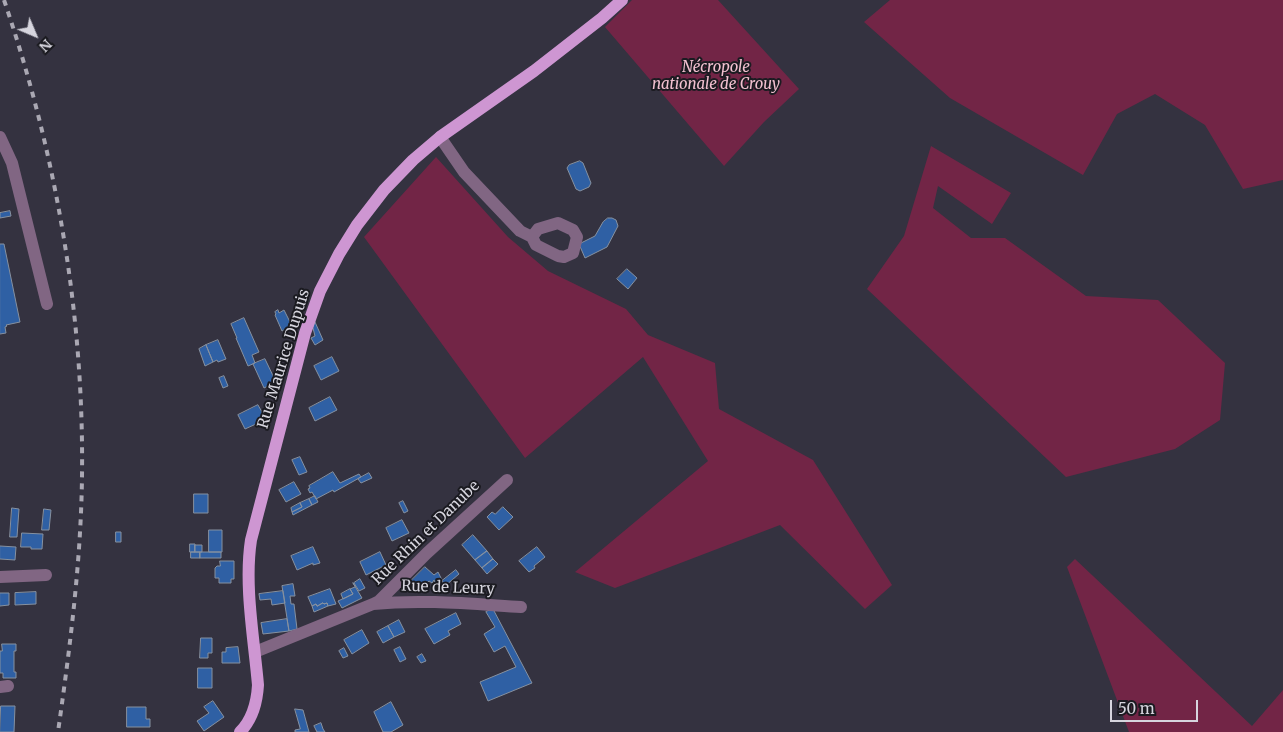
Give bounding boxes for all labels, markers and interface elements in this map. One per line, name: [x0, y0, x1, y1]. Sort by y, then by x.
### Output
north arrow: [10, 10, 60, 60]
text: N: [35, 35, 56, 56]
park label: Nécropole nationale de Crouy: [652, 59, 780, 94]
street label: Rue Maurice Dupuis: [254, 287, 314, 431]
street label: Rue Rhin et Danube: [369, 477, 483, 589]
street label: Rue de Leury: [401, 577, 495, 599]
scale bar: [1113, 690, 1200, 722]
text: 50 m: [1118, 699, 1155, 718]

